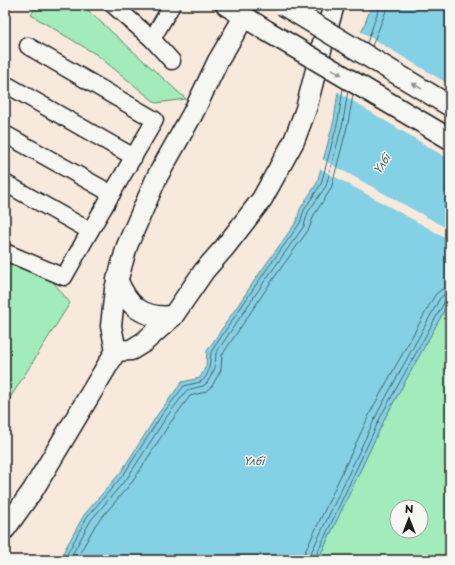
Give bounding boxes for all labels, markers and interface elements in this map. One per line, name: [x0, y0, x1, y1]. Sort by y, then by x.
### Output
one-way arrow: [332, 68, 342, 76]
one-way arrow: [411, 82, 423, 89]
water label: Үлбі: [369, 149, 395, 177]
water label: Үлбі: [244, 452, 266, 469]
north arrow: [389, 499, 429, 539]
text: N: [405, 500, 414, 517]

